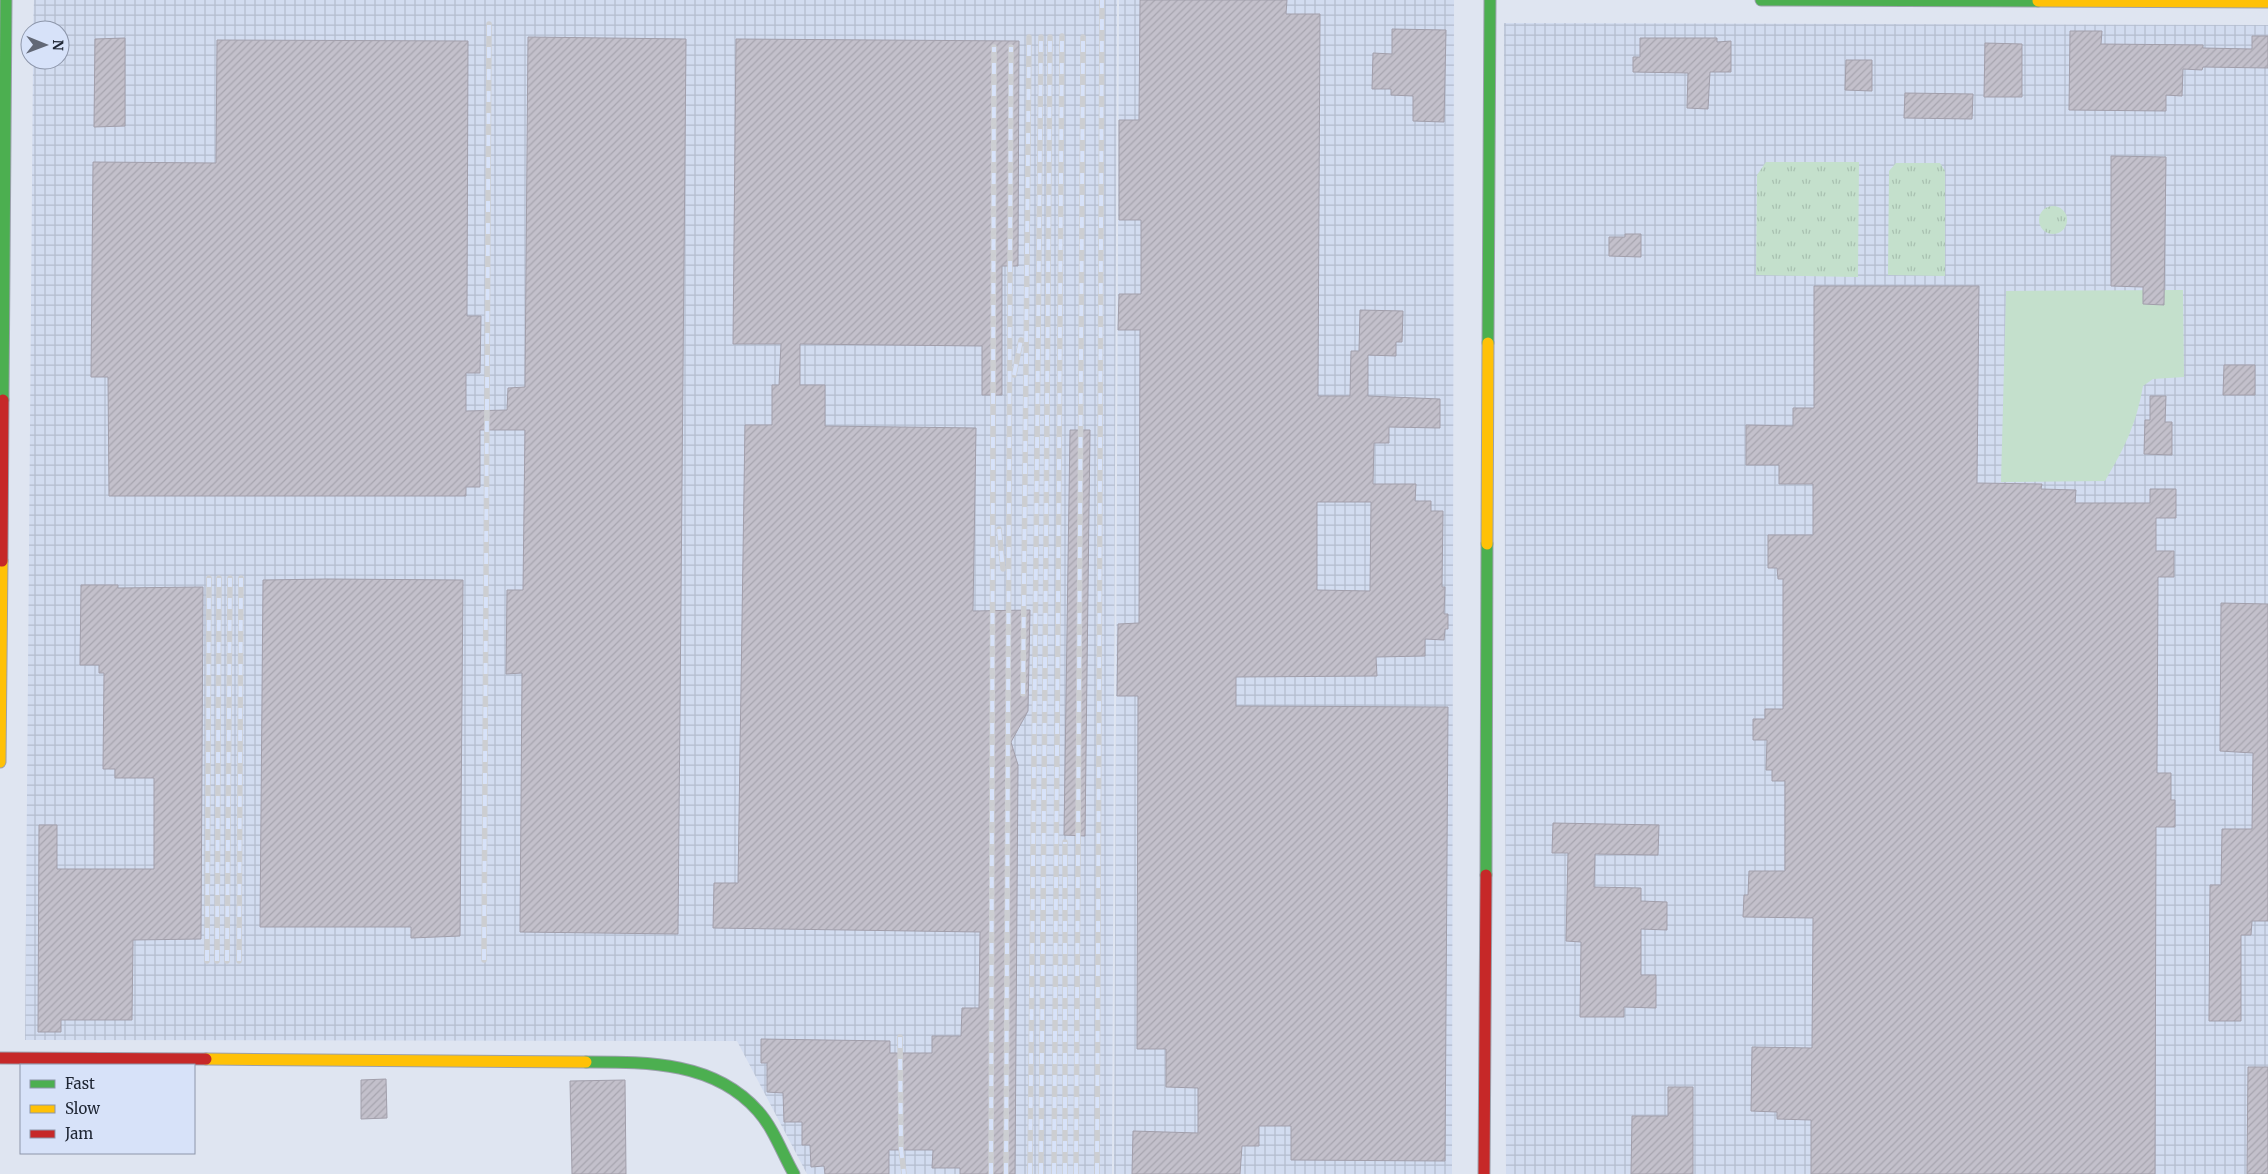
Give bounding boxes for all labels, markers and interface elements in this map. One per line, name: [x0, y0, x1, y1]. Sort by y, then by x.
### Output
north arrow: [20, 20, 70, 70]
text: N: [49, 40, 67, 51]
legend: [20, 1064, 195, 1154]
text: Fast: [65, 1074, 95, 1093]
text: Slow: [65, 1099, 100, 1118]
text: Jam: [64, 1124, 93, 1143]

